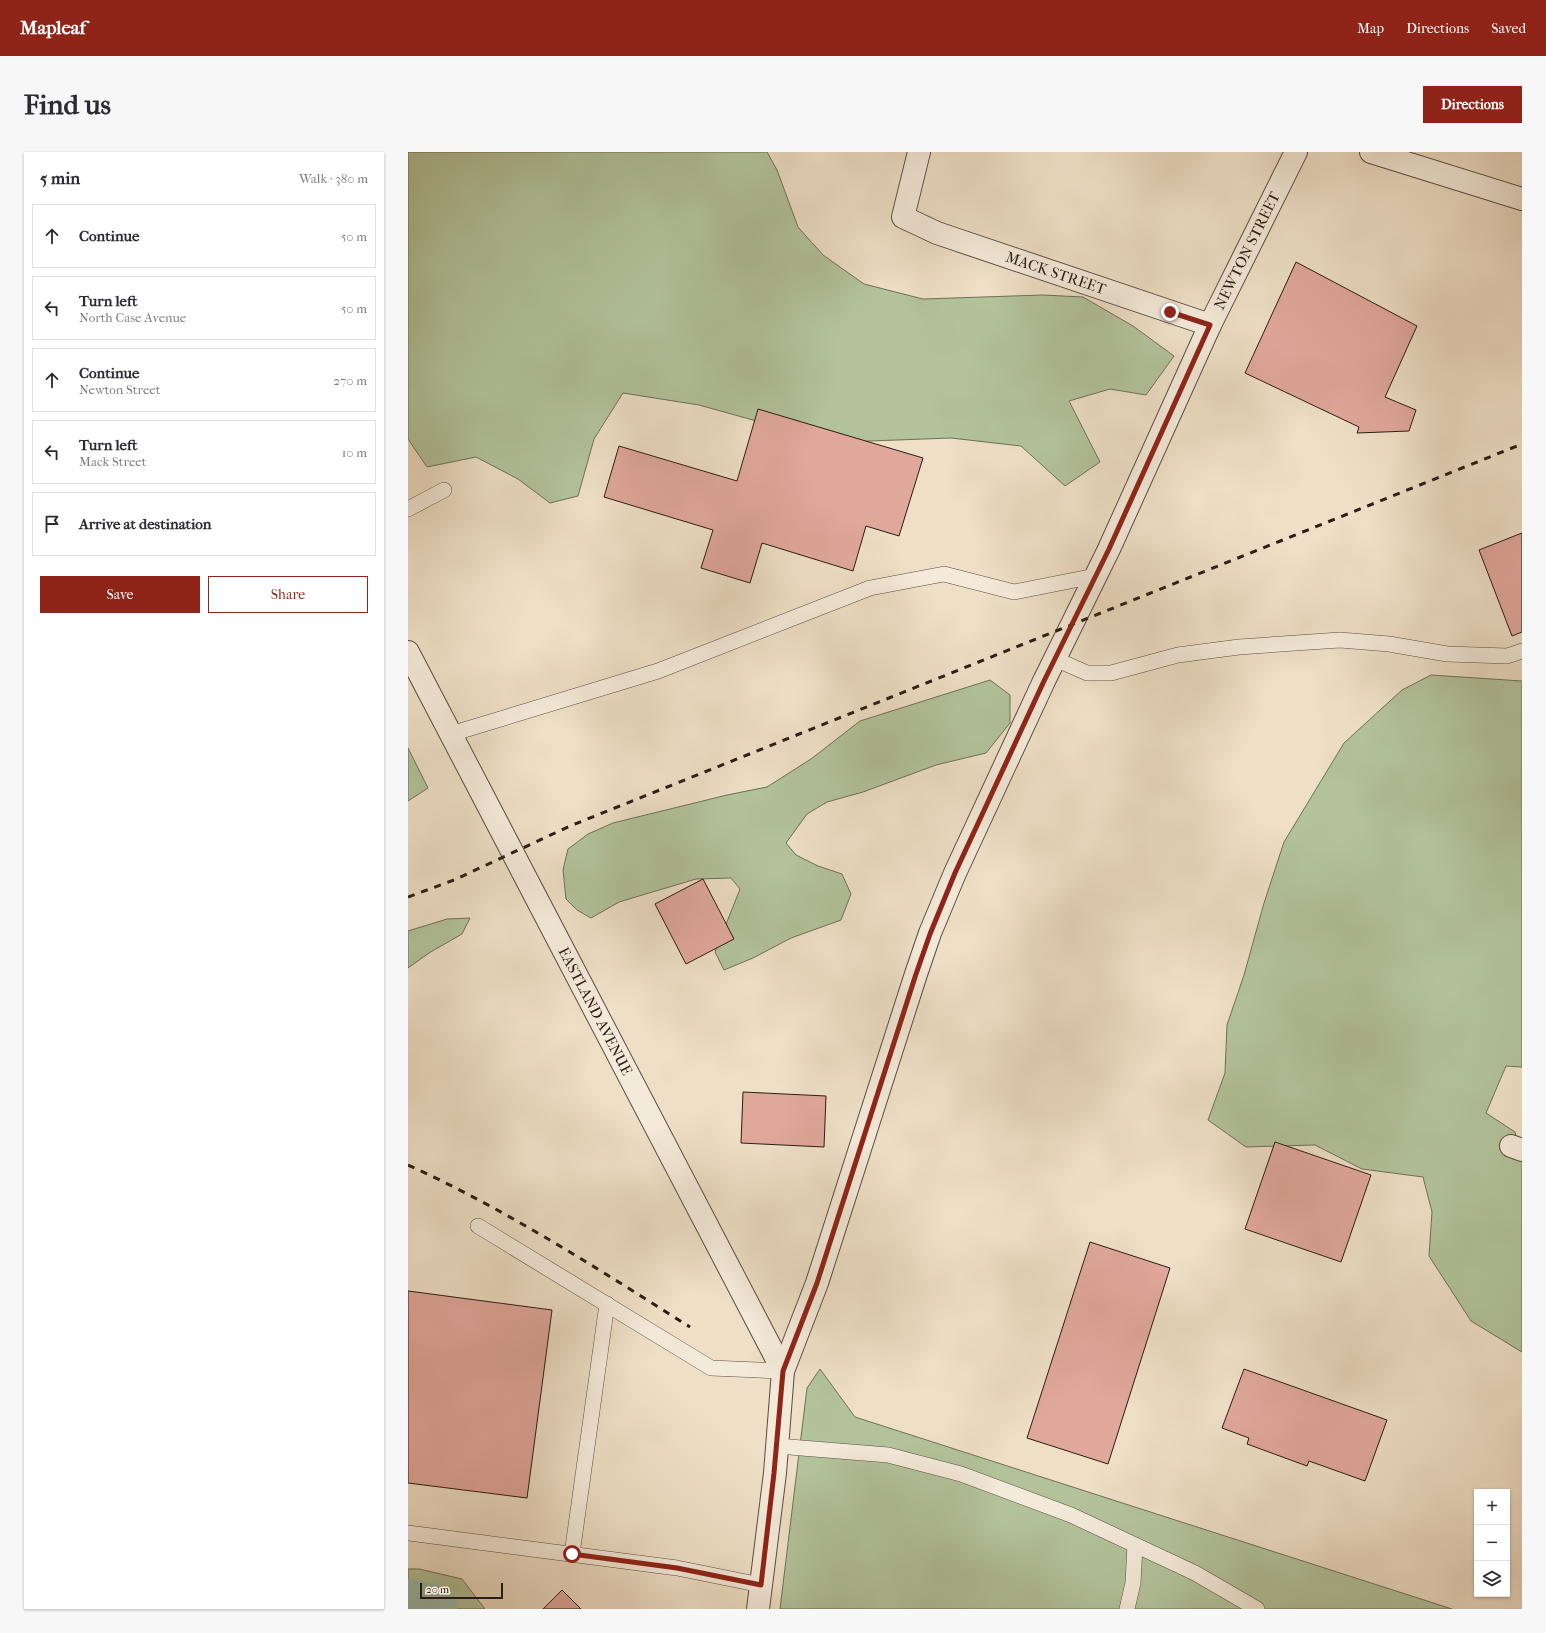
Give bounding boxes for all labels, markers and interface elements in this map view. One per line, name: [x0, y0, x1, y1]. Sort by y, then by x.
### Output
text: Mapleaf: [20, 17, 86, 39]
text: Map: [1357, 20, 1384, 37]
text: Directions: [1406, 20, 1469, 37]
text: Saved: [1491, 20, 1526, 37]
button: Directions: [1423, 86, 1522, 123]
text: Find us: [24, 88, 111, 121]
text: 5 min: [40, 168, 80, 188]
text: Walk · 380 m: [299, 171, 368, 186]
street label: NEWTON STREET: [1210, 188, 1284, 312]
icon: ahead: [41, 225, 63, 247]
text: Continue: [79, 227, 139, 245]
text: 50 m: [341, 229, 367, 244]
street label: MACK STREET: [1004, 248, 1109, 299]
text: Turn left: [79, 292, 137, 310]
icon: left: [41, 297, 63, 319]
text: 50 m: [341, 301, 367, 316]
route end: [1161, 303, 1179, 321]
text: North Case Avenue: [79, 310, 186, 325]
text: Continue: [79, 364, 139, 382]
icon: ahead: [41, 369, 63, 391]
text: 270 m: [333, 373, 367, 388]
text: Newton Street: [79, 382, 160, 397]
text: Turn left: [79, 436, 137, 454]
icon: left: [41, 441, 63, 463]
text: 10 m: [342, 445, 367, 460]
text: Mack Street: [79, 454, 146, 469]
icon: arrive: [41, 513, 63, 535]
text: Arrive at destination: [79, 515, 211, 533]
button: Save: [40, 576, 200, 613]
button: Share: [208, 576, 368, 613]
street label: EASTLAND AVENUE: [555, 944, 636, 1078]
map controls: [1474, 1489, 1510, 1597]
button: +: [1474, 1489, 1510, 1525]
button: −: [1474, 1525, 1510, 1561]
route start: [563, 1545, 581, 1563]
button: layers: [1474, 1561, 1510, 1597]
scale bar: [420, 1581, 503, 1600]
text: 20 m: [426, 1583, 449, 1596]

